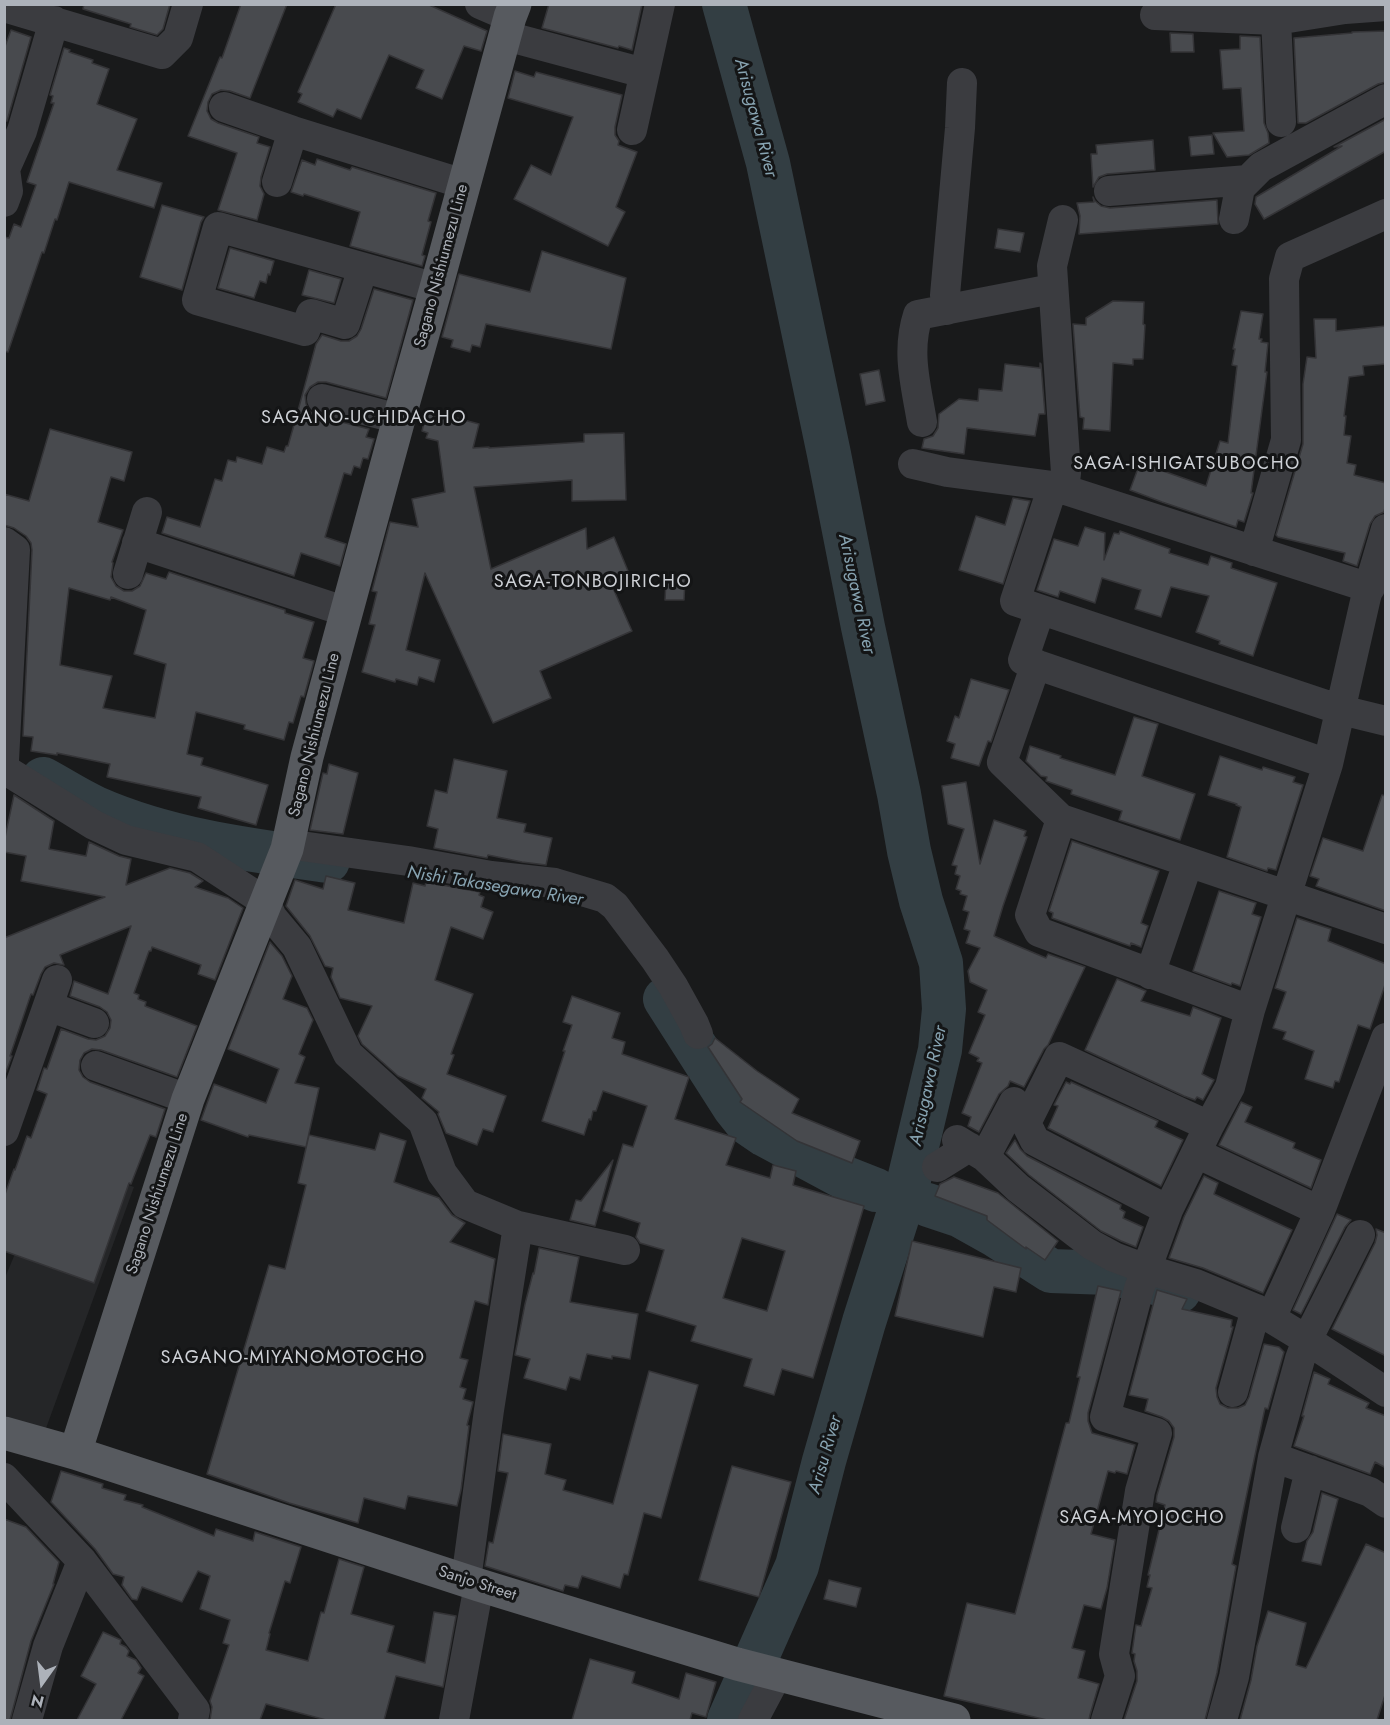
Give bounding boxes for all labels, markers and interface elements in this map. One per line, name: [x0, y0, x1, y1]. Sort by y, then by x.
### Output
water label: Arisugawa River: [729, 56, 781, 180]
street label: Sagano Nishiumezu Line: [411, 182, 473, 350]
district label: SAGANO-UCHIDACHO: [261, 408, 467, 430]
district label: SAGA-ISHIGATSUBOCHO: [1073, 454, 1301, 476]
water label: Arisugawa River: [833, 532, 879, 656]
district label: SAGA-TONBOJIRICHO: [494, 572, 692, 594]
street label: Sagano Nishiumezu Line: [285, 651, 345, 819]
water label: Nishi Takasegawa River: [405, 862, 585, 912]
water label: Arisugawa River: [906, 1024, 952, 1148]
street label: Sagano Nishiumezu Line: [123, 1111, 193, 1277]
district label: SAGANO-MIYANOMOTOCHO: [160, 1348, 426, 1370]
water label: Arisu River: [805, 1413, 847, 1497]
district label: SAGA-MYOJOCHO: [1059, 1508, 1225, 1530]
street label: Sanjo Street: [436, 1562, 518, 1606]
north arrow: [12, 1653, 72, 1713]
text: N: [29, 1688, 46, 1714]

